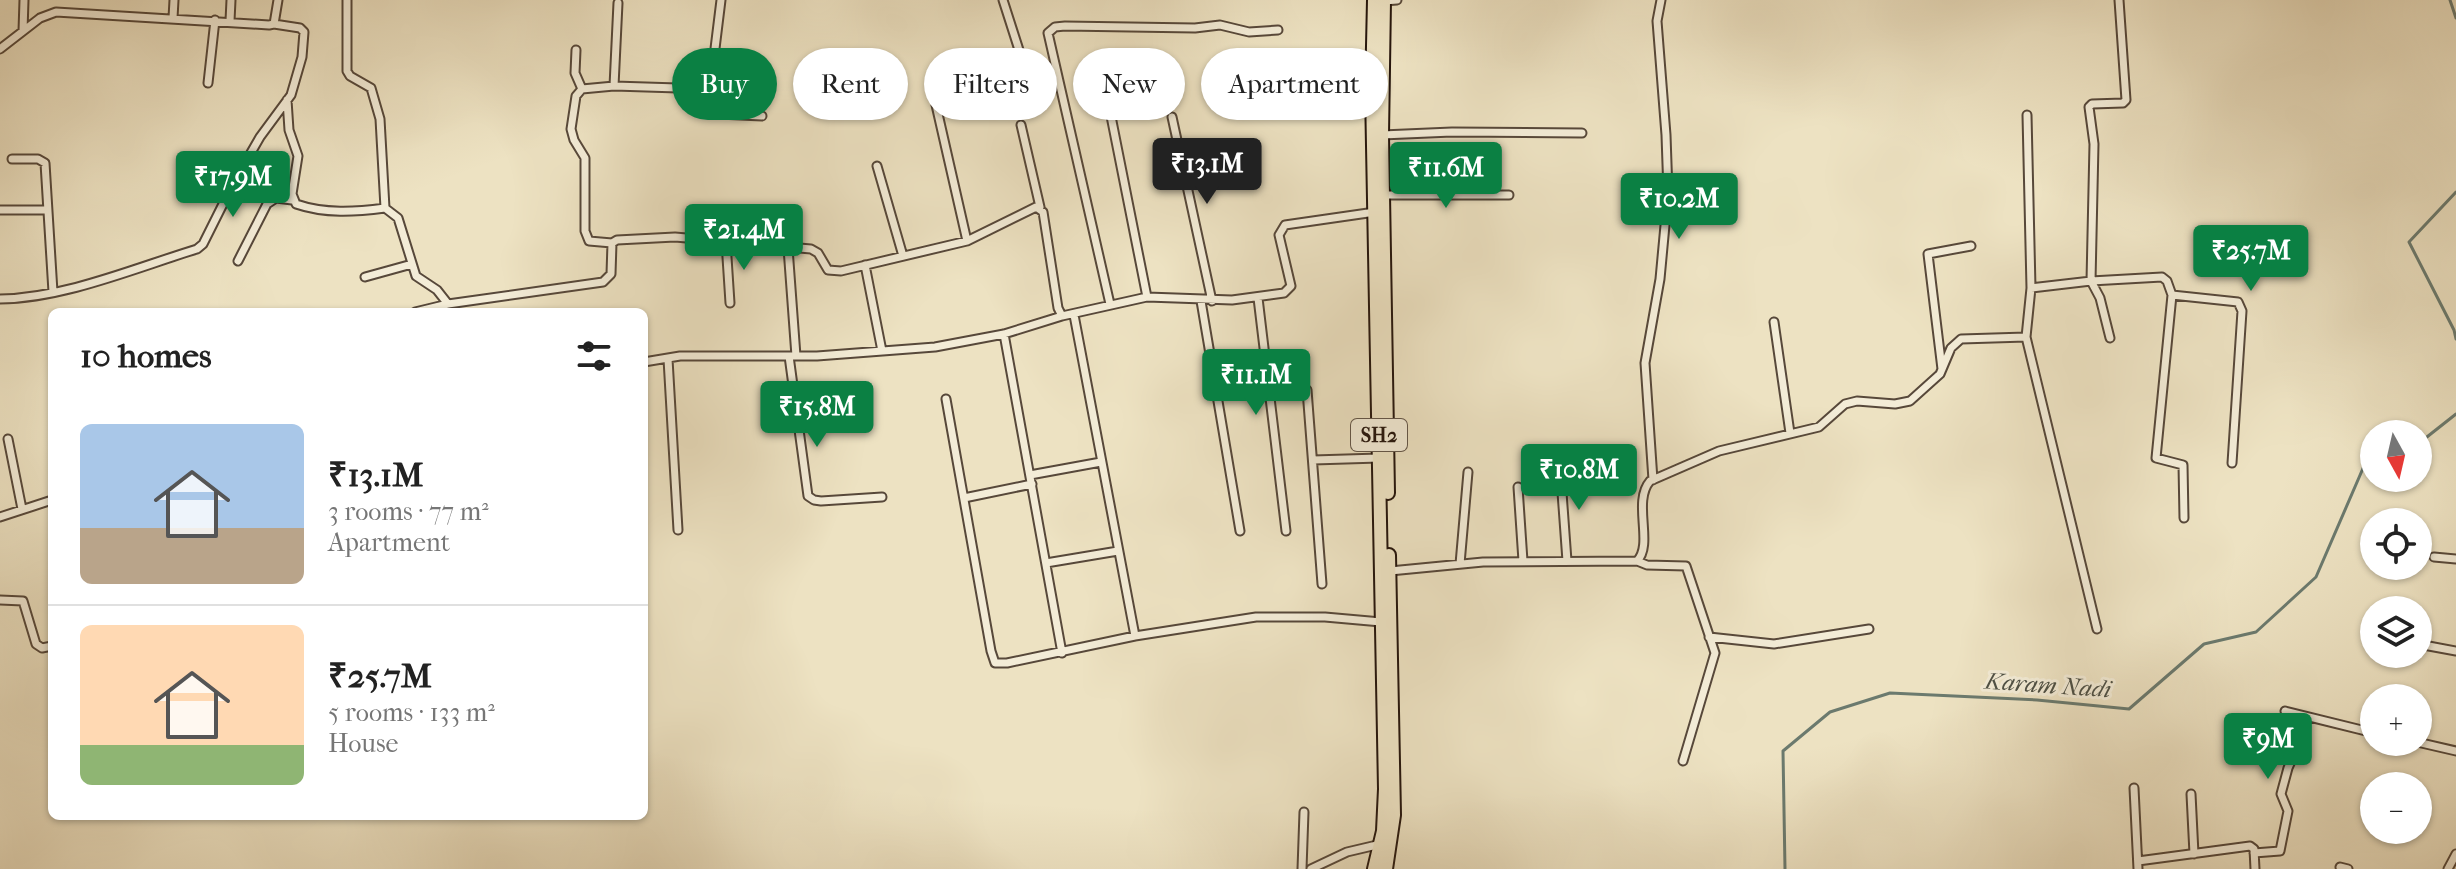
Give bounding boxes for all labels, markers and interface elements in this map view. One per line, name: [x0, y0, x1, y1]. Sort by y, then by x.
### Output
chip: Buy: [672, 48, 777, 120]
chip: Rent: [793, 48, 908, 120]
chip: Filters: [924, 48, 1057, 120]
chip: New: [1073, 48, 1185, 120]
chip: Apartment: [1201, 48, 1388, 120]
pin: ₹13.1M: [1142, 138, 1272, 206]
pin: ₹11.6M: [1381, 142, 1511, 210]
text: ₹13.1M: [1171, 148, 1243, 179]
pin: ₹17.9M: [168, 151, 298, 219]
text: ₹11.6M: [1408, 152, 1484, 183]
text: ₹17.9M: [194, 161, 272, 192]
pin: ₹10.2M: [1614, 173, 1744, 241]
text: ₹10.2M: [1639, 183, 1719, 214]
pin: ₹21.4M: [679, 204, 809, 272]
text: ₹21.4M: [703, 214, 785, 245]
pin: ₹25.7M: [2186, 225, 2316, 293]
text: ₹25.7M: [2211, 235, 2291, 266]
icon: filters: [572, 334, 616, 378]
text: 10 homes: [80, 336, 211, 376]
pin: ₹11.1M: [1191, 349, 1321, 417]
text: ₹11.1M: [1220, 359, 1292, 390]
pin: ₹15.8M: [752, 381, 882, 449]
text: ₹15.8M: [778, 391, 856, 422]
road number: SH2: [1351, 419, 1407, 451]
north arrow: [2360, 420, 2432, 492]
map controls: [2360, 420, 2432, 844]
pin: ₹10.8M: [1514, 444, 1644, 512]
text: ₹10.8M: [1539, 454, 1619, 485]
text: ₹13.1M: [328, 455, 423, 495]
icon: home: [144, 456, 240, 552]
text: 3 rooms · 77 m²: [328, 496, 489, 527]
button: locate: [2360, 508, 2432, 580]
text: Apartment: [328, 527, 450, 558]
button: layers: [2360, 596, 2432, 668]
text: ₹25.7M: [328, 656, 432, 696]
icon: home: [144, 657, 240, 753]
water label: Karam Nadi: [1982, 666, 2114, 704]
button: +: [2360, 684, 2432, 756]
text: 5 rooms · 133 m²: [328, 697, 495, 728]
pin: ₹9M: [2229, 713, 2307, 781]
text: ₹9M: [2242, 723, 2294, 754]
text: House: [328, 728, 398, 759]
button: −: [2360, 772, 2432, 844]

